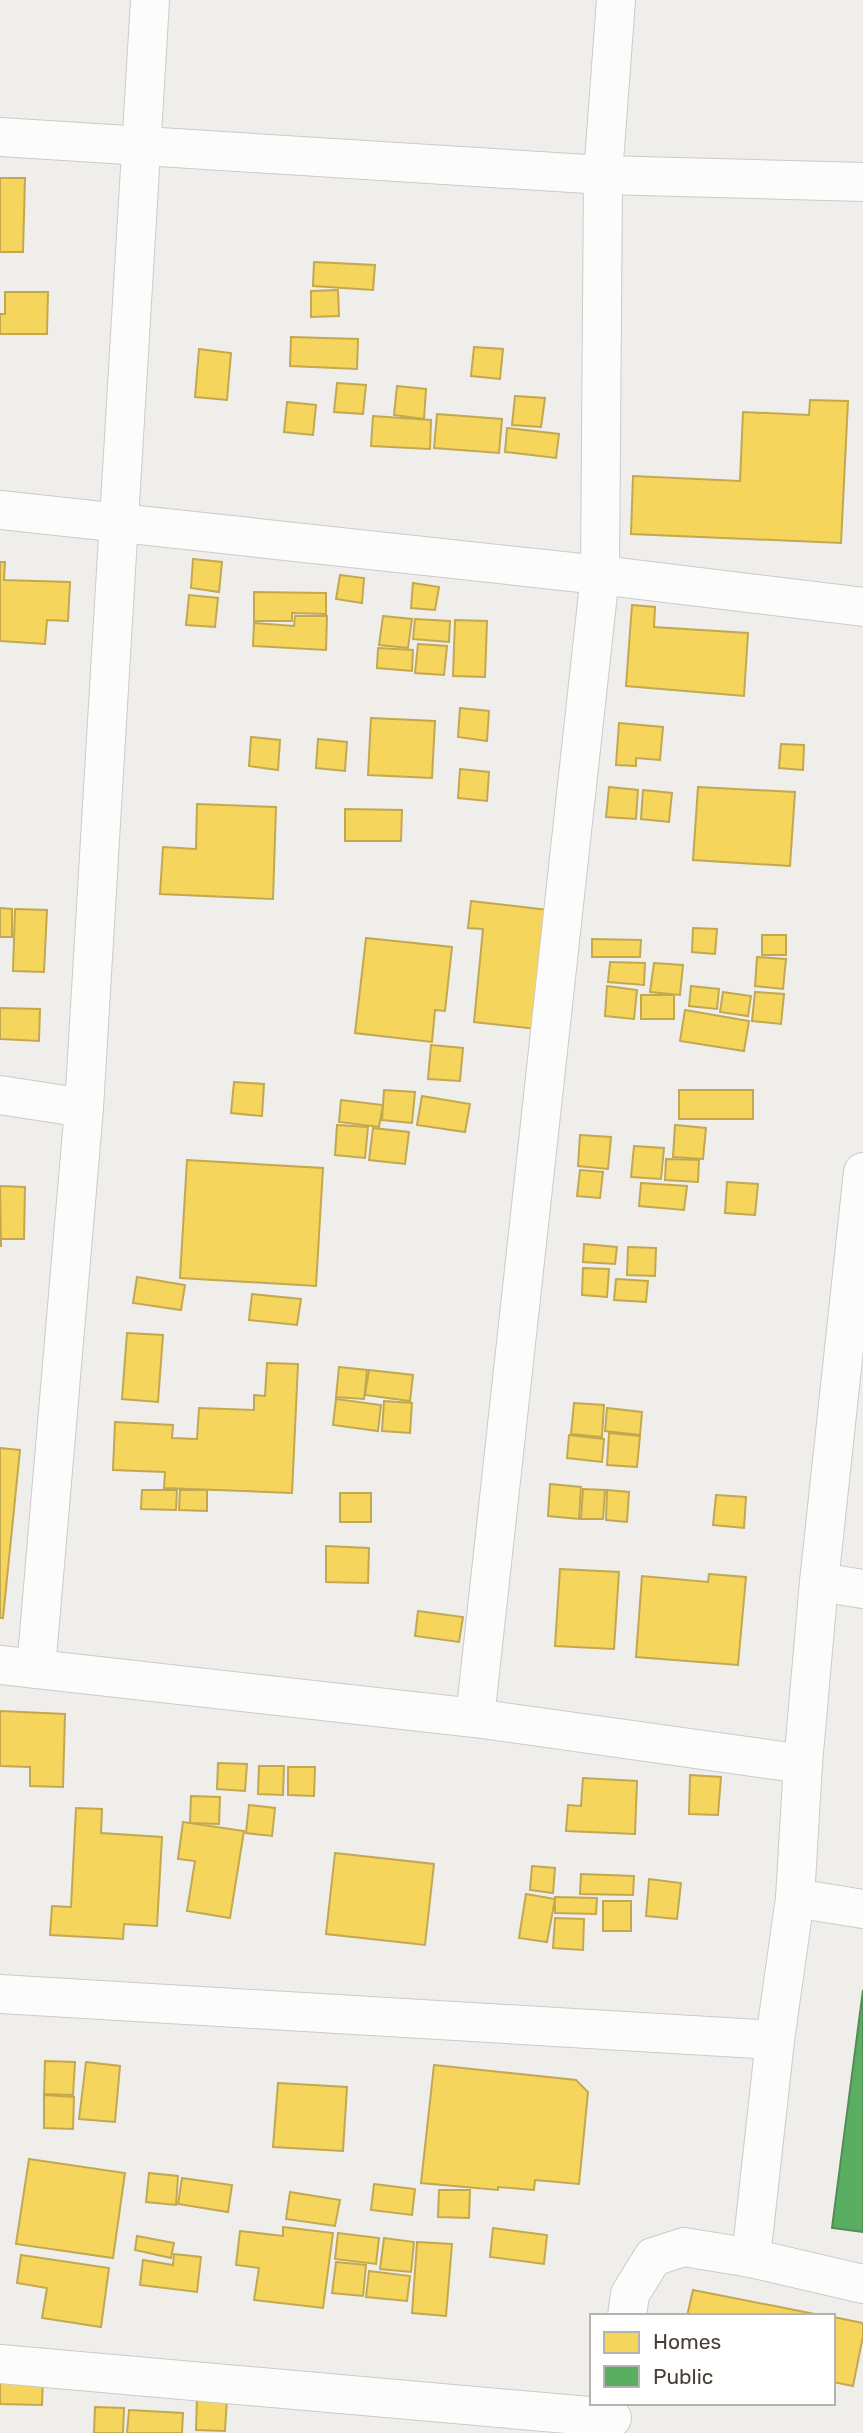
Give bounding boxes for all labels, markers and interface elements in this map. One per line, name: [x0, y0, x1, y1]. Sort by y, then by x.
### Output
legend: [590, 2314, 835, 2405]
text: Homes: [653, 2329, 721, 2354]
text: Public: [653, 2364, 713, 2389]

